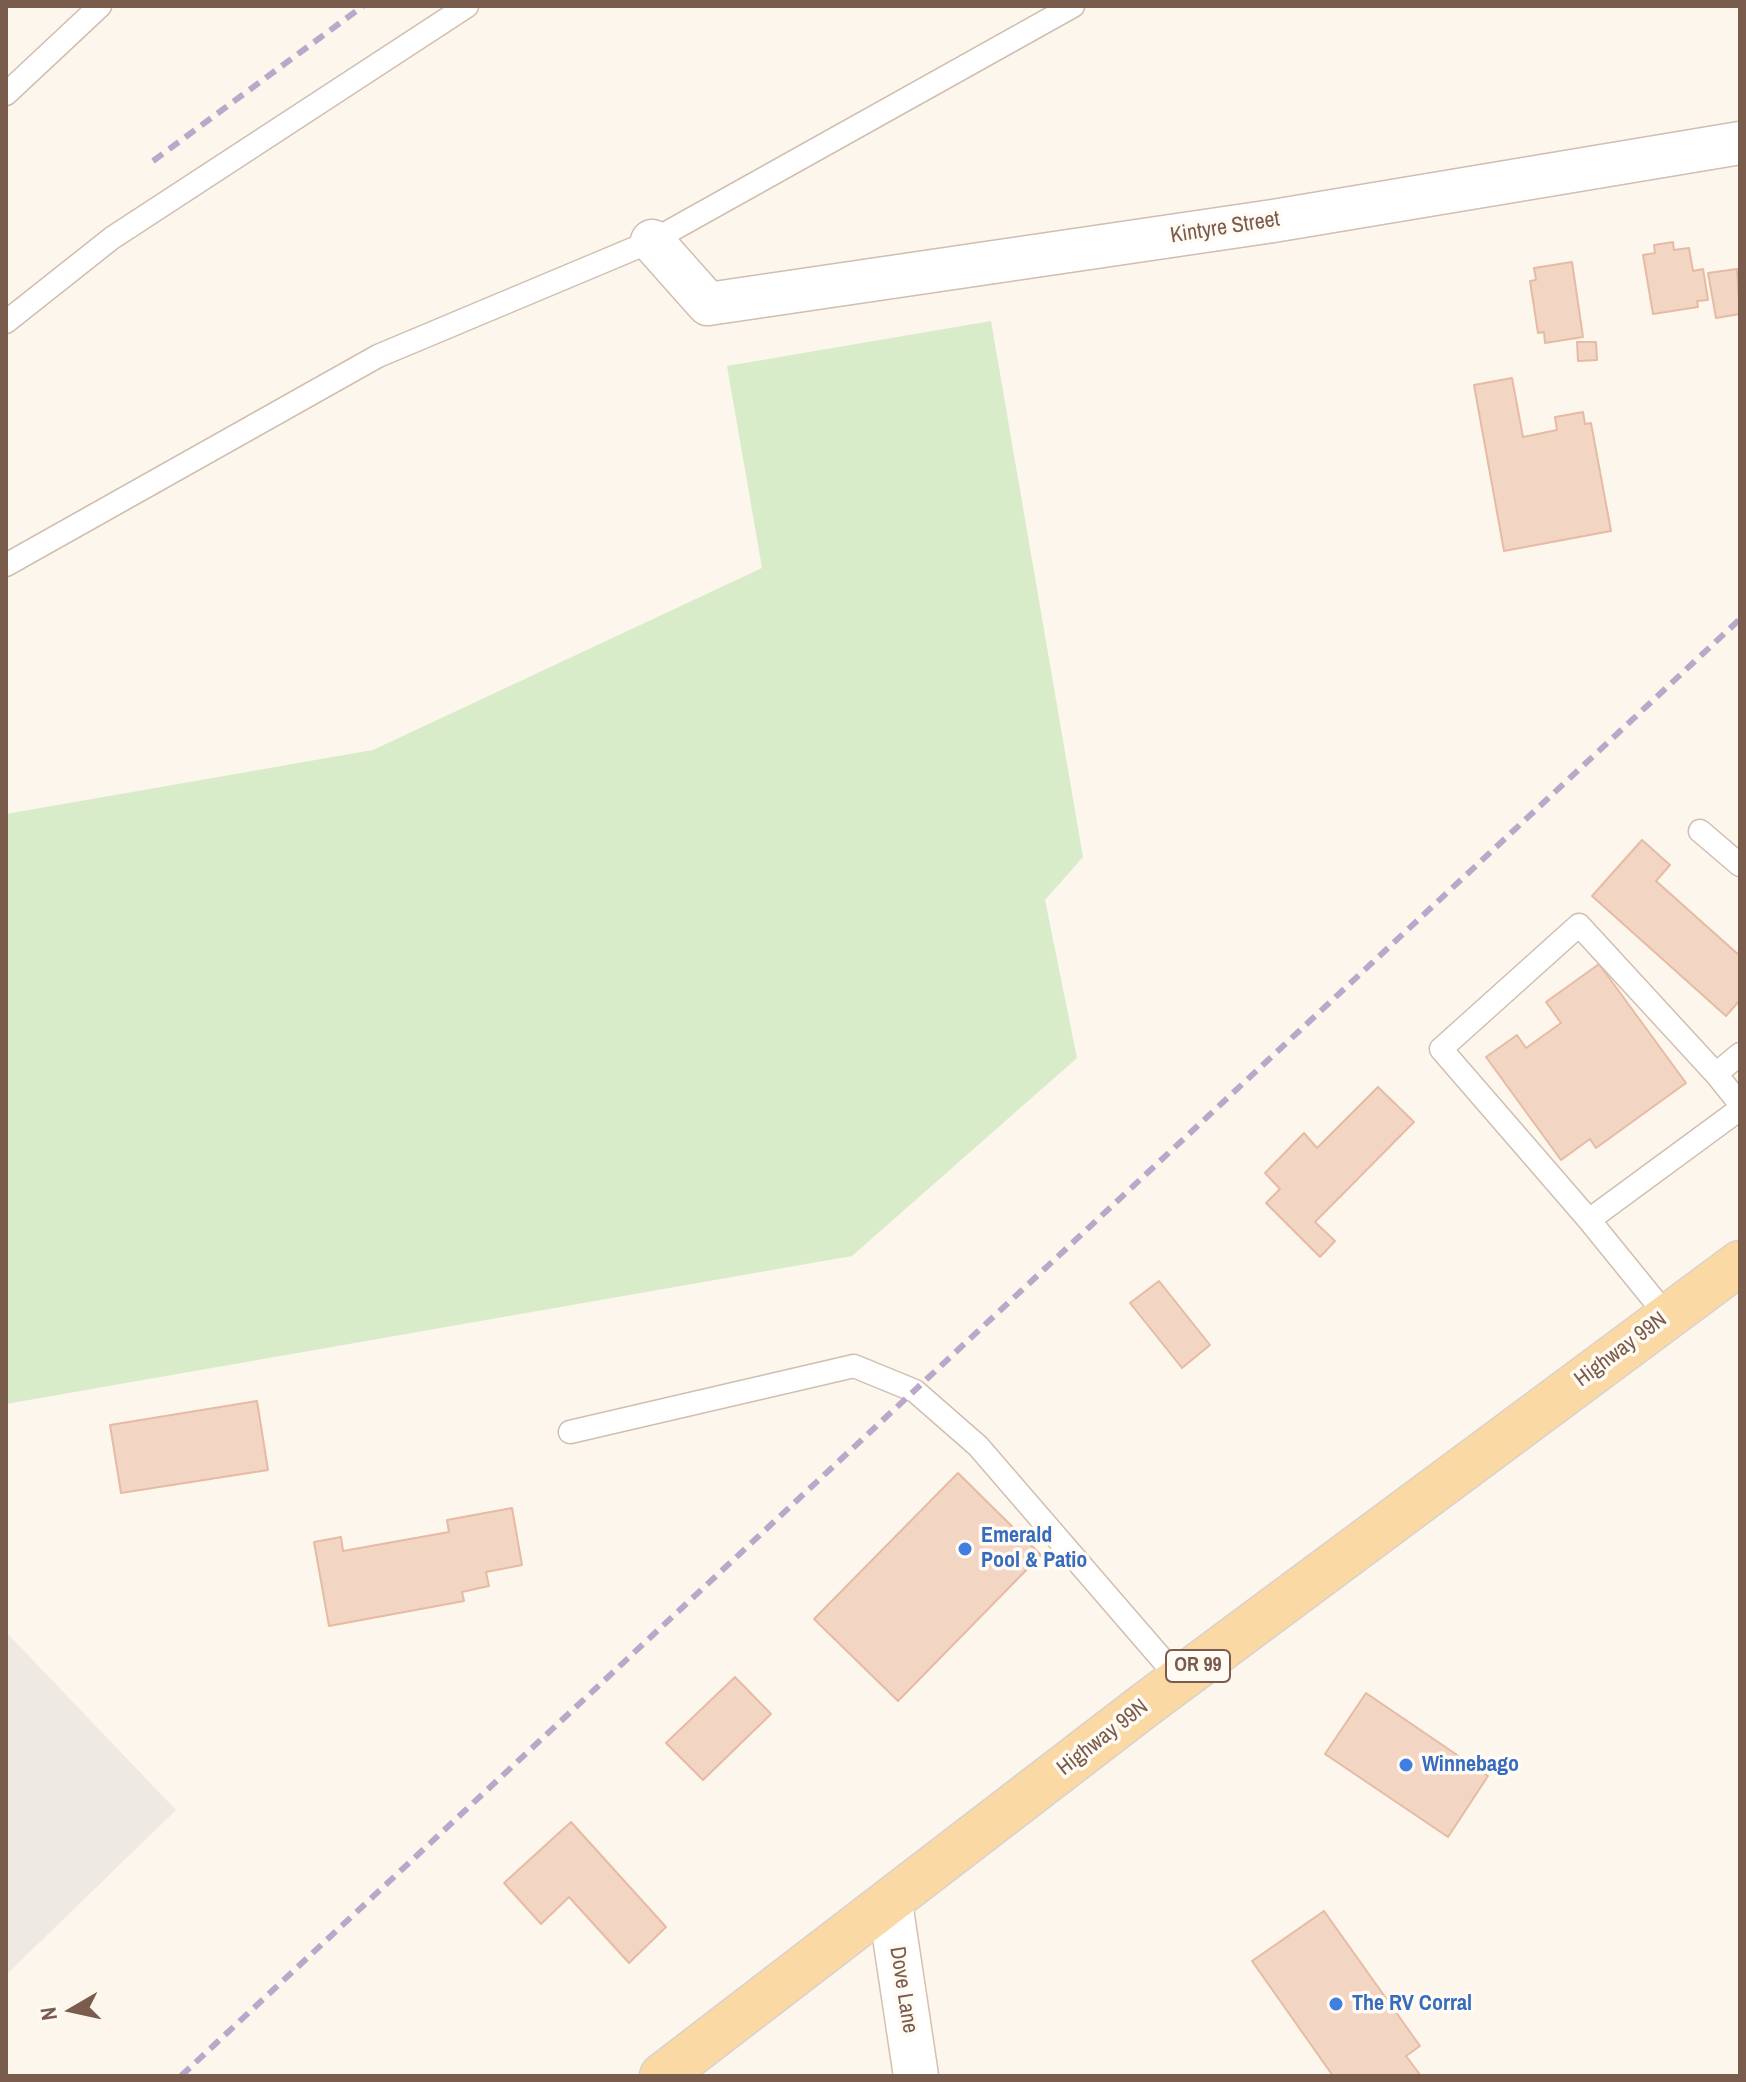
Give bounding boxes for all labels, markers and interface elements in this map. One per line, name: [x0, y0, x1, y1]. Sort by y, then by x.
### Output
street label: Kintyre Street: [1168, 206, 1282, 250]
street label: Highway 99N: [1570, 1307, 1672, 1393]
place label: Emerald Pool & Patio: [981, 1523, 1087, 1574]
marker: Emerald Pool & Patio: [956, 1540, 974, 1558]
road number: OR 99: [1166, 1650, 1230, 1682]
street label: Highway 99N: [1052, 1694, 1154, 1782]
place label: Winnebago: [1422, 1752, 1519, 1778]
marker: Winnebago: [1397, 1756, 1415, 1774]
street label: Dove Lane: [883, 1945, 923, 2035]
north arrow: [32, 1970, 112, 2050]
place label: The RV Corral: [1352, 1991, 1472, 2017]
marker: The RV Corral: [1327, 1995, 1345, 2013]
text: N: [32, 2005, 64, 2023]

